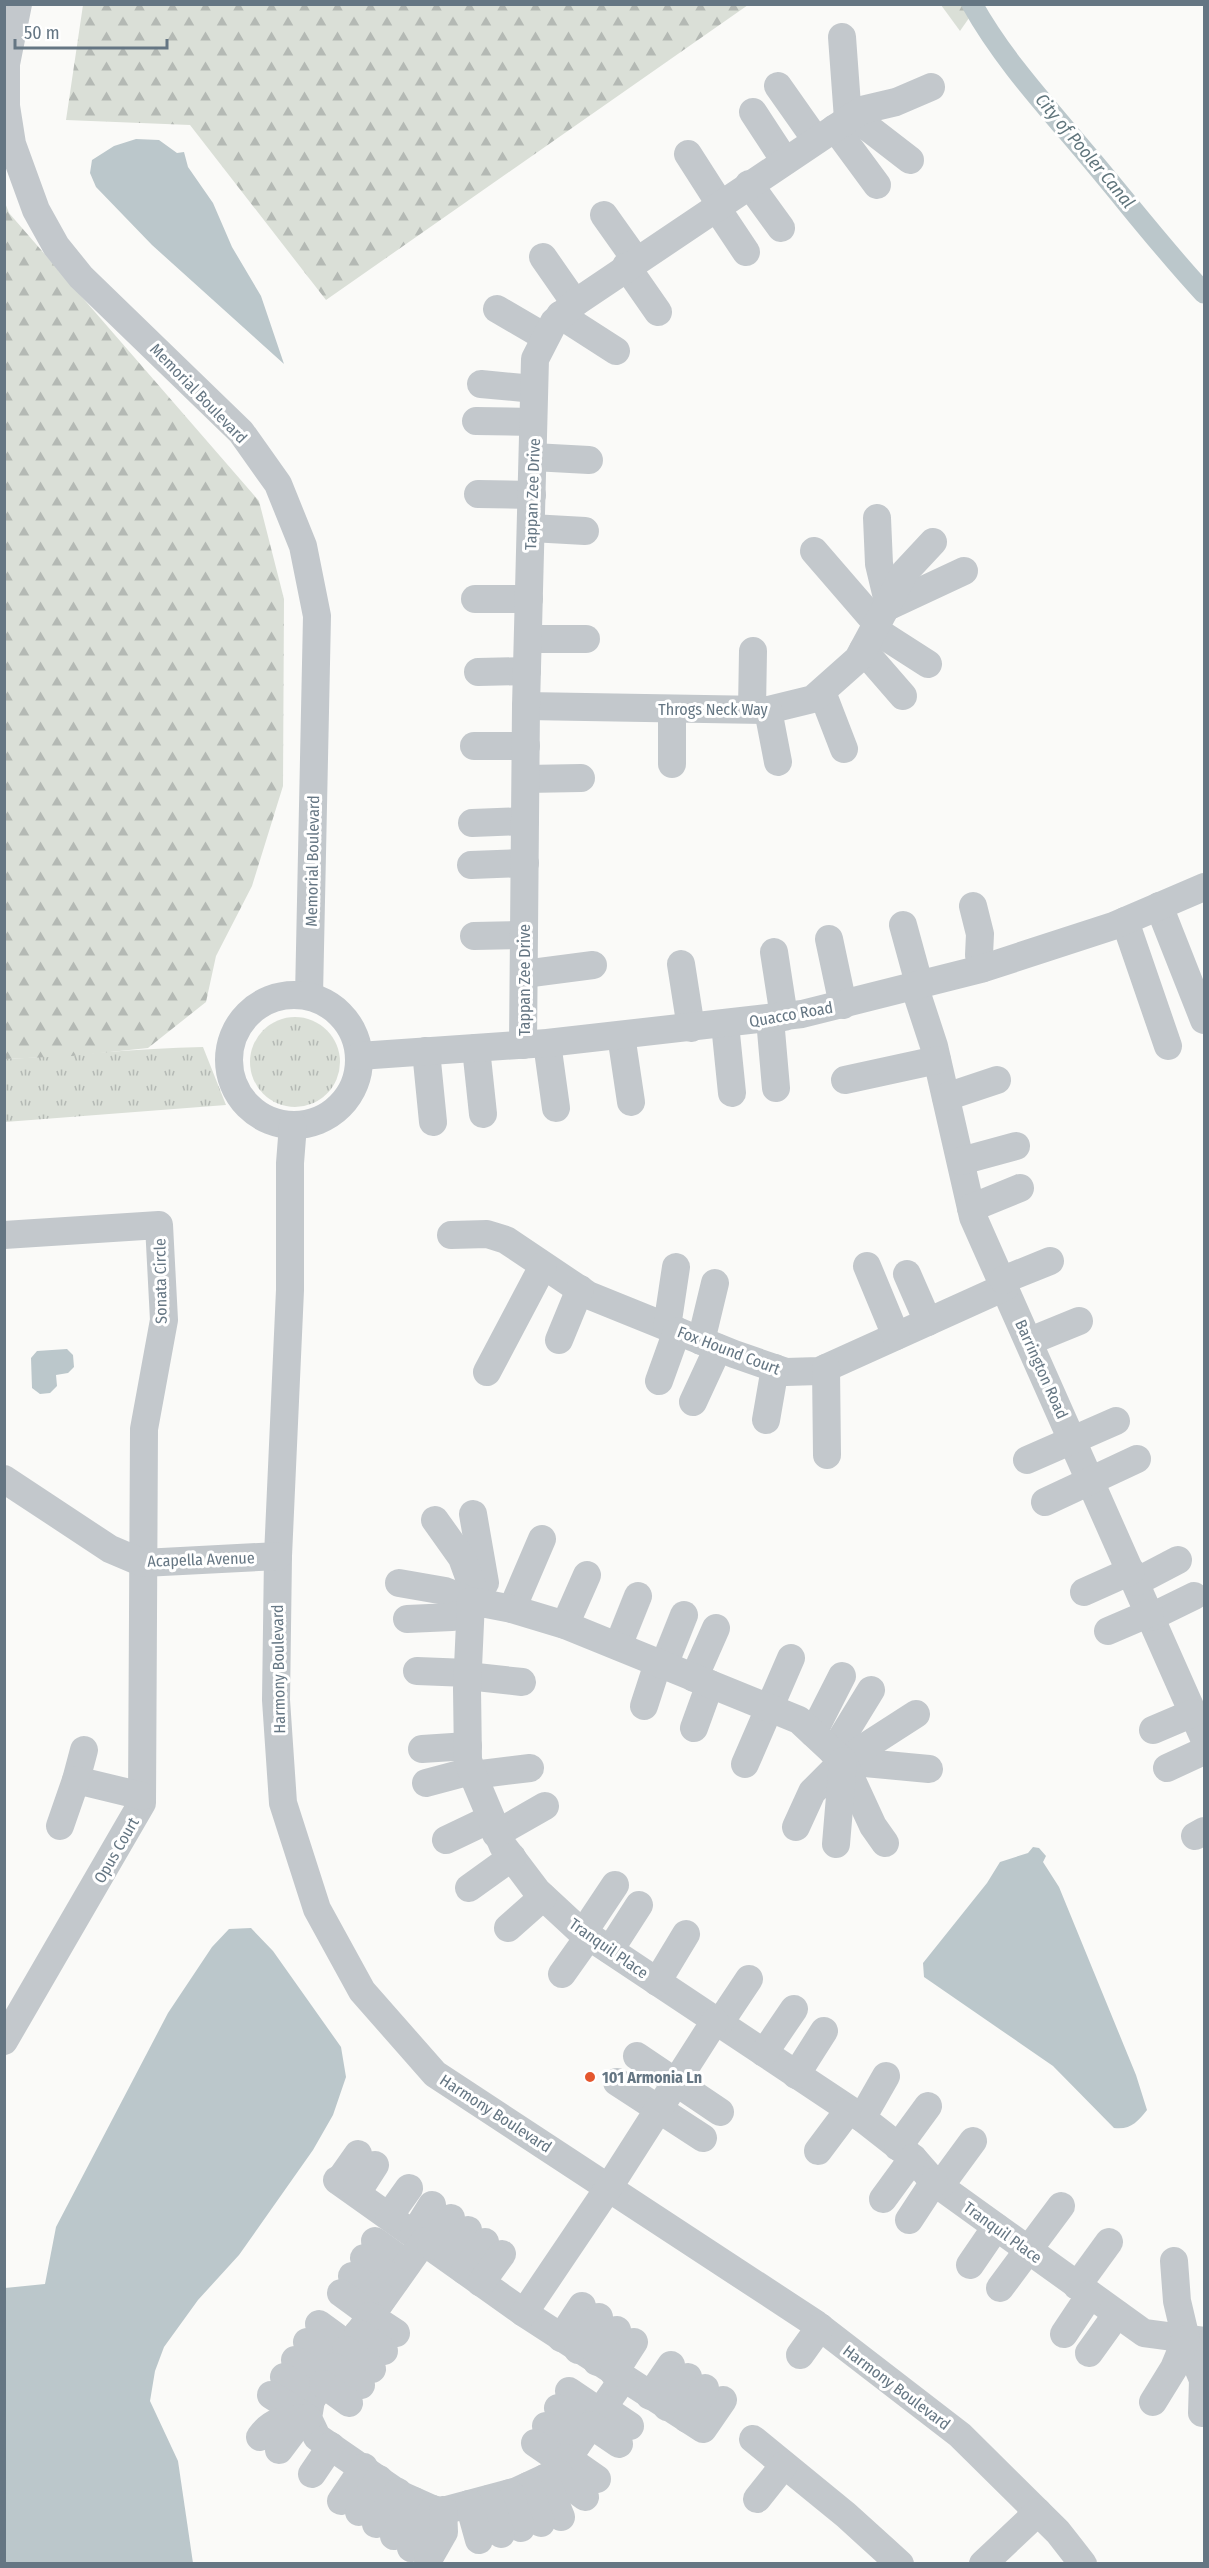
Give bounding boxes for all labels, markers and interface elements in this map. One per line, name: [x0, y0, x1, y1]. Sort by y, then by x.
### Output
scale bar: [15, 12, 166, 50]
text: 50 m: [24, 22, 60, 44]
water label: City of Pooler Canal: [1031, 89, 1140, 213]
street label: Memorial Boulevard: [146, 340, 251, 447]
street label: Tappan Zee Drive: [521, 438, 544, 550]
street label: Throgs Neck Way: [658, 700, 769, 719]
street label: Memorial Boulevard: [302, 795, 323, 927]
street label: Tappan Zee Drive: [515, 924, 534, 1036]
street label: Quacco Road: [748, 998, 834, 1031]
street label: Sonata Circle: [150, 1238, 171, 1324]
street label: Barrington Road: [1011, 1317, 1072, 1422]
street label: Fox Hound Court: [675, 1322, 783, 1379]
street label: Acapella Avenue: [147, 1548, 255, 1571]
street label: Harmony Boulevard: [268, 1604, 289, 1734]
street label: Opus Court: [90, 1813, 143, 1887]
street label: Tranquil Place: [566, 1914, 652, 1983]
place label: 101 Armonia Ln: [602, 2068, 702, 2087]
street label: Harmony Boulevard: [436, 2070, 555, 2157]
marker: 101 Armonia Ln: [583, 2070, 597, 2084]
street label: Tranquil Place: [960, 2198, 1046, 2267]
street label: Harmony Boulevard: [839, 2341, 954, 2434]

